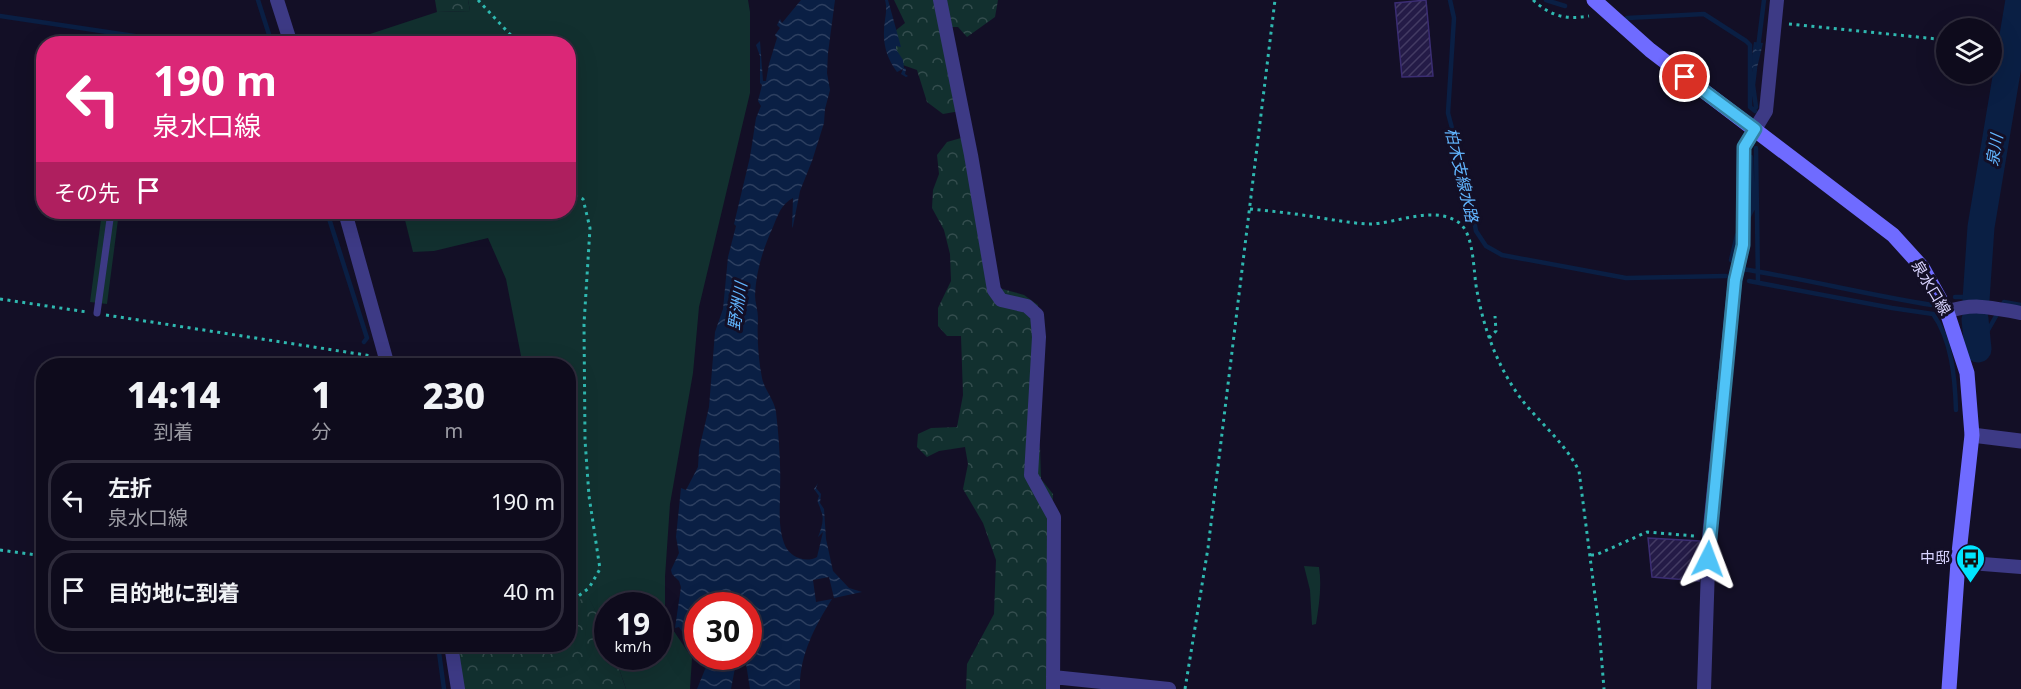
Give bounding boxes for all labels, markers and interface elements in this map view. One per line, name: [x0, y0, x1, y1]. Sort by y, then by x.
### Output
map controls: [1936, 18, 2002, 84]
button: layers: [1936, 18, 2002, 84]
text: 190 m: [153, 51, 277, 108]
pin: [1659, 51, 1710, 102]
icon: left: [54, 60, 132, 138]
icon: arrive: [1668, 60, 1701, 93]
text: 泉水口線: [153, 107, 261, 144]
water label: 柏木支線水路: [1440, 126, 1484, 226]
water label: 泉川: [1981, 131, 2008, 168]
icon: arrive: [132, 174, 165, 207]
text: その先: [54, 177, 120, 207]
street label: 泉水口線: [1908, 257, 1956, 318]
water label: 野洲川: [722, 279, 752, 331]
text: 14:14: [127, 370, 220, 419]
text: 1: [311, 370, 332, 419]
text: 230: [423, 371, 485, 420]
text: m: [445, 417, 463, 444]
text: 到着: [154, 418, 194, 445]
text: 分: [312, 418, 332, 445]
text: 左折: [108, 472, 152, 502]
icon: left: [57, 484, 90, 517]
text: 190 m: [491, 486, 555, 516]
text: 泉水口線: [108, 504, 188, 531]
position arrow: [1676, 527, 1740, 591]
bus stop icon: 中邸: [1955, 542, 1987, 584]
place label: 中邸: [1920, 547, 1950, 567]
icon: arrive: [57, 574, 90, 607]
text: 40 m: [504, 576, 555, 606]
text: 目的地に到着: [108, 577, 240, 607]
speed limit sign: 30: [684, 592, 762, 670]
text: 19: [616, 603, 650, 644]
text: km/h: [615, 636, 651, 656]

